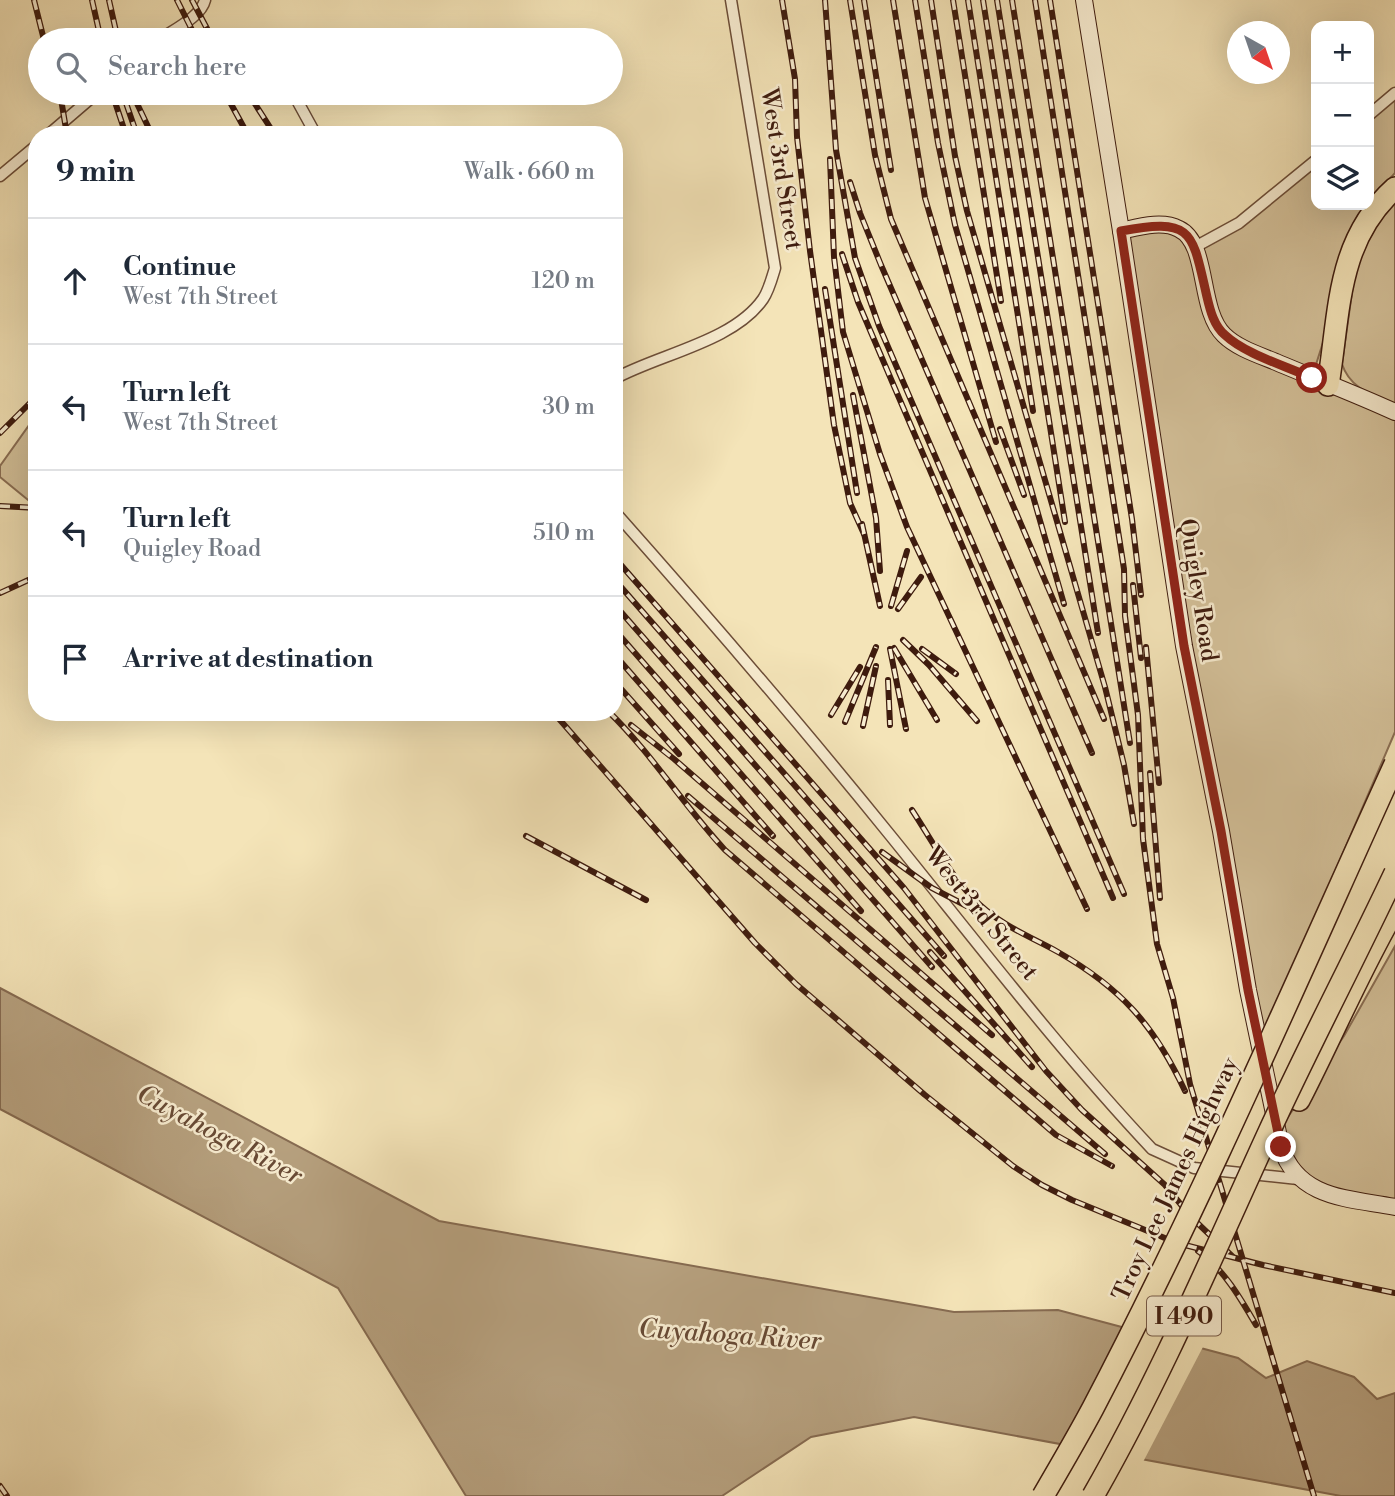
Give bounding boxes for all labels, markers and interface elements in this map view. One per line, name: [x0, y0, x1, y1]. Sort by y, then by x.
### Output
north arrow: [1227, 21, 1290, 84]
map controls: [1311, 21, 1374, 210]
button: +: [1311, 21, 1374, 84]
search box: [28, 28, 623, 105]
icon: search: [52, 48, 90, 86]
text: Search here: [108, 51, 247, 83]
button: −: [1311, 84, 1374, 147]
street label: West 3rd Street: [753, 85, 809, 253]
button: layers: [1311, 147, 1374, 210]
text: 9 min: [56, 153, 135, 191]
text: Walk · 660 m: [464, 158, 595, 186]
text: Continue: [123, 251, 236, 283]
icon: ahead: [56, 262, 94, 300]
text: 120 m: [531, 267, 595, 295]
text: West 7th Street: [123, 283, 278, 311]
route start: [1296, 362, 1327, 393]
text: Turn left: [123, 377, 231, 409]
icon: left: [56, 388, 94, 426]
text: 30 m: [542, 393, 595, 421]
text: West 7th Street: [123, 409, 278, 437]
text: Turn left: [123, 503, 231, 535]
icon: left: [56, 514, 94, 552]
street label: Quigley Road: [1172, 517, 1224, 664]
text: 510 m: [533, 519, 595, 547]
text: Quigley Road: [123, 535, 261, 563]
icon: arrive: [56, 640, 94, 678]
text: Arrive at destination: [123, 643, 373, 675]
street label: West 3rd Street: [917, 840, 1045, 987]
street label: Troy Lee James Highway: [1106, 1052, 1246, 1306]
water label: Cuyahoga River: [131, 1078, 309, 1192]
route end: [1265, 1131, 1296, 1162]
road number: I 490: [1147, 1296, 1221, 1336]
water label: Cuyahoga River: [637, 1313, 823, 1357]

